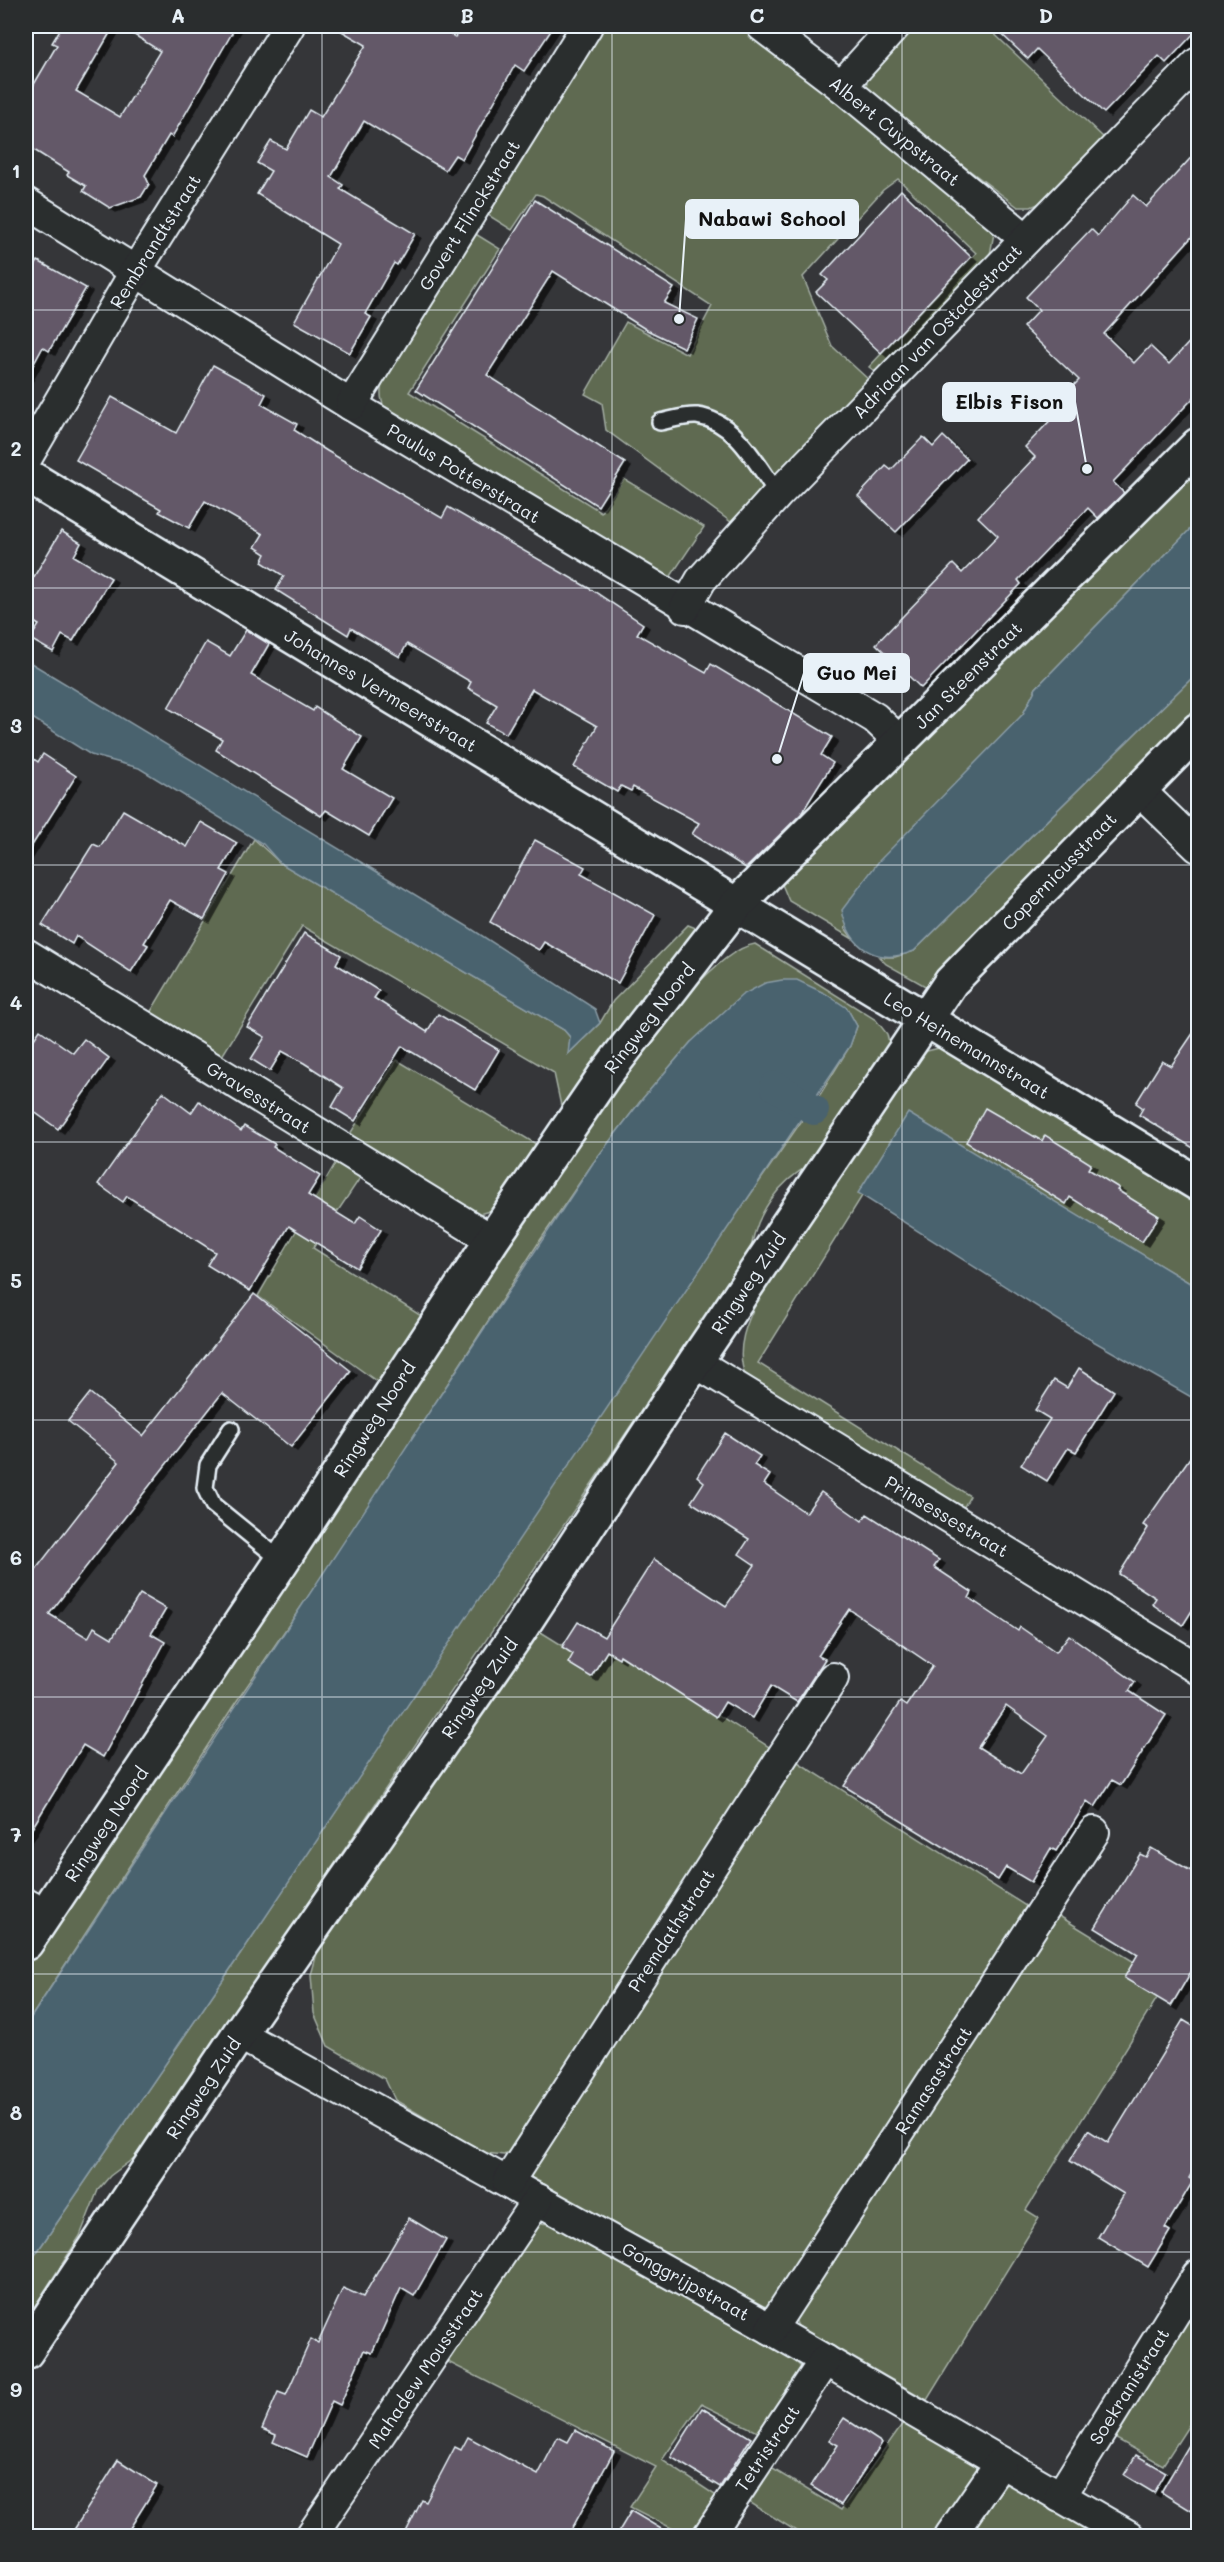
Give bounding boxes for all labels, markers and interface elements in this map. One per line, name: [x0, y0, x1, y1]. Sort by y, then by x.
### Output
text: A: [171, 2, 185, 28]
text: B: [460, 2, 474, 28]
text: C: [750, 2, 765, 28]
text: D: [1039, 2, 1053, 28]
street label: Albert Cuypstraat: [825, 71, 965, 191]
street label: Govert Flinckstraat: [413, 135, 525, 295]
text: 1: [12, 157, 20, 183]
street label: Rembrandtstraat: [104, 169, 206, 313]
callout: Nabawi School: [686, 200, 858, 238]
text: Nabawi School: [698, 205, 846, 231]
street label: Adriaan van Ostadestraat: [847, 239, 1027, 423]
callout: Elbis Fison: [943, 383, 1075, 421]
text: Elbis Fison: [955, 388, 1063, 414]
street label: Paulus Potterstraat: [383, 418, 545, 528]
text: 2: [10, 435, 22, 461]
street label: Jan Steenstraat: [909, 616, 1027, 734]
street label: Johannes Vermeerstraat: [280, 623, 482, 757]
callout: Guo Mei: [804, 654, 909, 692]
text: Guo Mei: [816, 659, 898, 685]
text: 3: [10, 712, 22, 738]
street label: Copernicusstraat: [996, 807, 1122, 935]
street label: Ringweg Noord: [598, 958, 700, 1078]
street label: Leo Heinemannstraat: [880, 986, 1054, 1104]
text: 4: [10, 989, 23, 1015]
street label: Gravesstraat: [202, 1055, 316, 1139]
street label: Ringweg Zuid: [705, 1228, 791, 1338]
text: 5: [10, 1267, 22, 1293]
street label: Ringweg Noord: [327, 1356, 421, 1482]
street label: Prinsessestraat: [881, 1470, 1013, 1562]
text: 6: [10, 1544, 22, 1570]
street label: Ringweg Zuid: [435, 1633, 523, 1743]
street label: Ringweg Noord: [59, 1762, 153, 1886]
text: 7: [10, 1821, 22, 1847]
street label: Premdathstraat: [622, 1864, 720, 1996]
street label: Ramasastraat: [889, 2021, 977, 2139]
street label: Ringweg Zuid: [160, 2033, 246, 2143]
text: 8: [10, 2099, 22, 2125]
street label: Gonggrijpstraat: [618, 2236, 754, 2326]
street label: Mahadew Mousstraat: [362, 2283, 488, 2453]
street label: Soekranistraat: [1084, 2323, 1174, 2449]
text: 9: [10, 2376, 22, 2402]
street label: Tetristraat: [729, 2400, 805, 2496]

